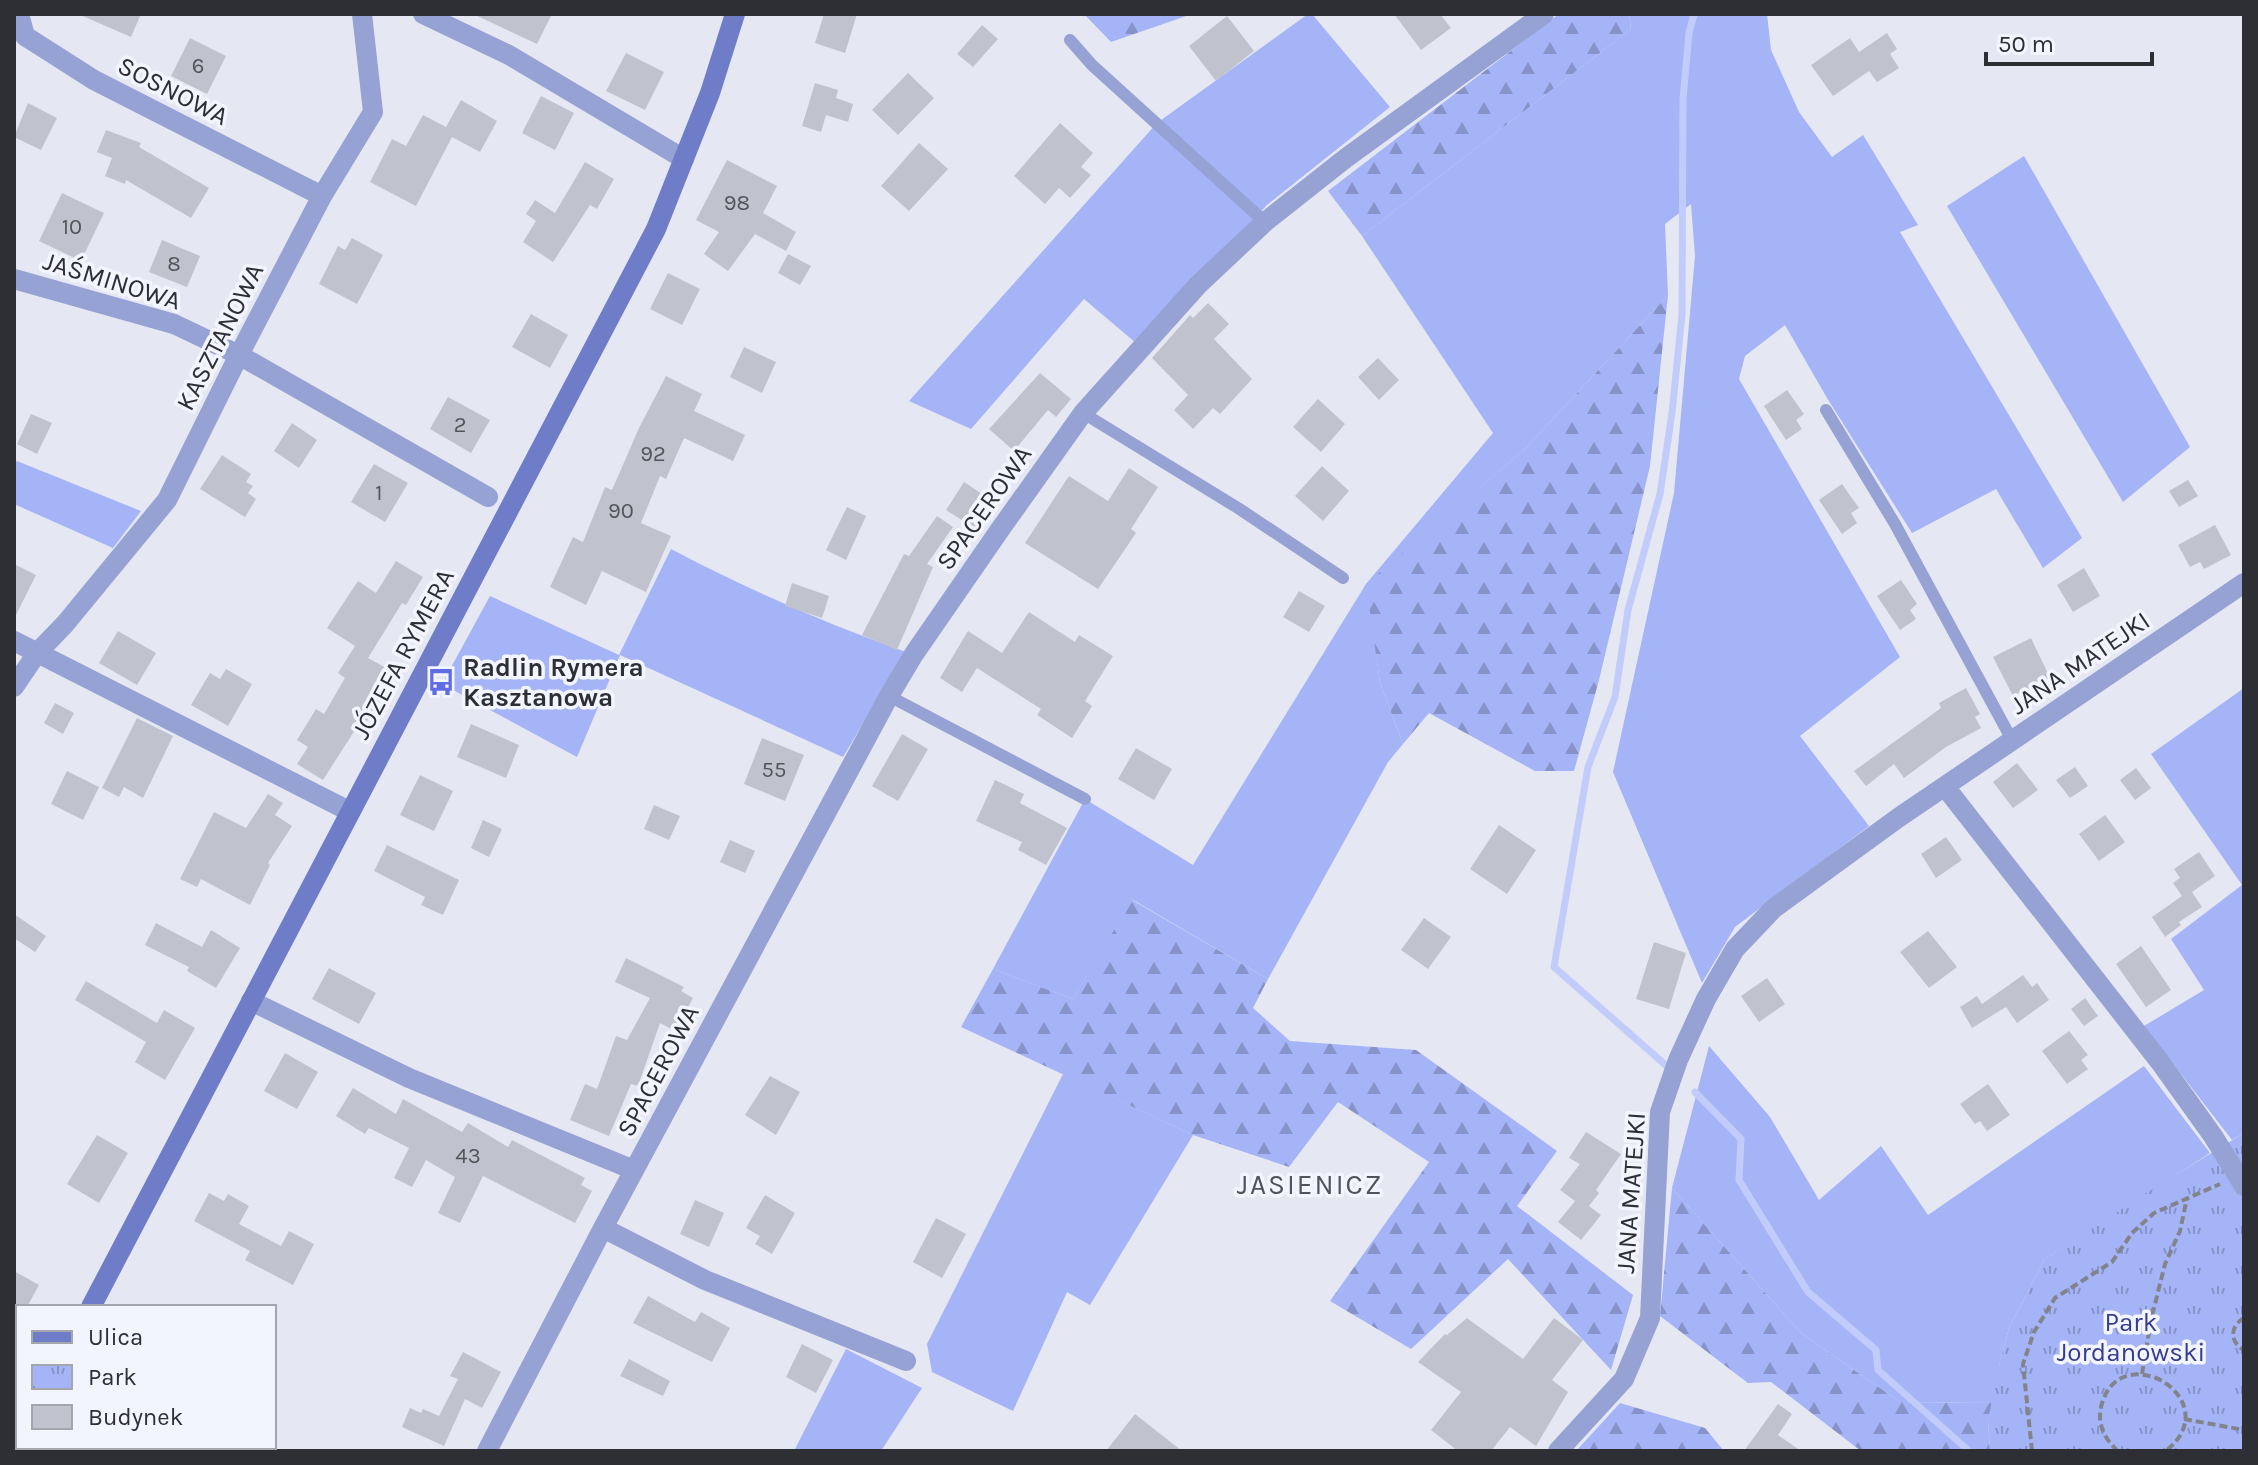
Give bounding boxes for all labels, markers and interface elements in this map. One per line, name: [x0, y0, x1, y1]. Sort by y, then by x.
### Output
scale bar: [1986, 16, 2152, 66]
text: 50 m: [1998, 30, 2054, 58]
street label: SOSNOWA: [112, 50, 234, 132]
house number: 6: [192, 53, 204, 79]
house number: 98: [724, 190, 750, 216]
house number: 10: [62, 214, 82, 240]
street label: JAŚMINOWA: [39, 244, 185, 317]
house number: 8: [167, 251, 181, 277]
street label: KASZTANOWA: [170, 258, 270, 416]
house number: 2: [454, 412, 466, 438]
street label: SPACEROWA: [930, 440, 1038, 576]
house number: 92: [640, 441, 666, 467]
house number: 1: [375, 480, 383, 506]
house number: 90: [608, 498, 634, 524]
street label: JÓZEFA RYMERA: [344, 563, 461, 744]
street label: JANA MATEJKI: [2004, 605, 2156, 721]
place label: Radlin Rymera Kasztanowa: [463, 652, 644, 713]
bus stop icon: Radlin Rymera Kasztanowa: [426, 667, 456, 697]
house number: 55: [762, 757, 786, 783]
street label: SPACEROWA: [610, 1000, 706, 1142]
street label: JANA MATEJKI: [1610, 1111, 1652, 1275]
house number: 43: [455, 1143, 481, 1169]
district label: JASIENICZ: [1237, 1168, 1383, 1201]
legend: [16, 1305, 276, 1449]
park label: Park Jordanowski: [2057, 1307, 2205, 1368]
text: Ulica: [88, 1323, 143, 1351]
text: Park: [88, 1363, 137, 1391]
text: Budynek: [88, 1403, 183, 1431]

